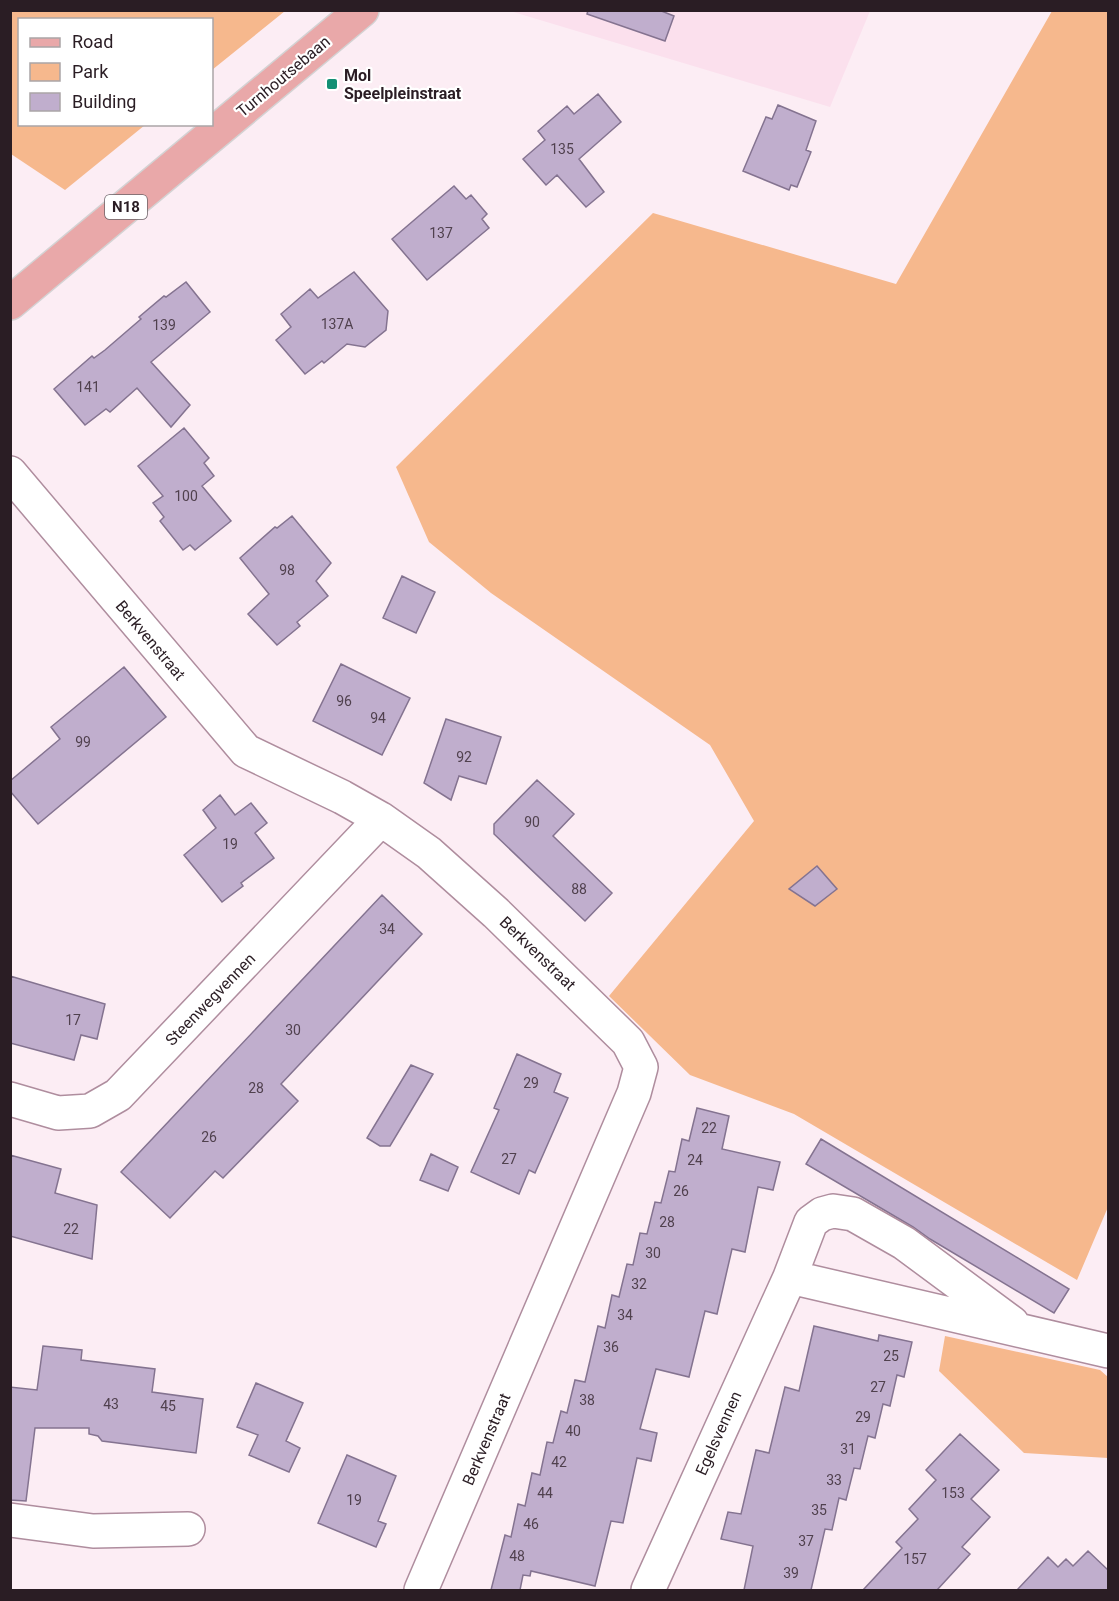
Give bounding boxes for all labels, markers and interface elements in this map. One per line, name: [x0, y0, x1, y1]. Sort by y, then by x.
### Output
legend: [18, 18, 213, 126]
text: Road: [72, 31, 113, 52]
street label: Turnhoutsebaan: [233, 32, 334, 121]
text: Park: [72, 61, 109, 82]
place label: Mol Speelpleinstraat: [344, 66, 462, 103]
marker: Mol Speelpleinstraat: [325, 77, 339, 91]
text: Building: [72, 91, 136, 112]
house number: 135: [550, 141, 574, 157]
road number: N18: [105, 195, 147, 219]
house number: 137: [429, 225, 453, 241]
house number: 137A: [321, 316, 353, 332]
house number: 139: [152, 317, 176, 333]
house number: 141: [76, 379, 100, 395]
house number: 100: [174, 488, 198, 504]
house number: 98: [279, 562, 295, 578]
street label: Berkvenstraat: [112, 597, 189, 684]
house number: 96: [336, 693, 352, 709]
house number: 94: [370, 710, 386, 726]
house number: 99: [75, 734, 91, 750]
house number: 92: [456, 749, 472, 765]
house number: 90: [524, 814, 540, 830]
house number: 19: [222, 836, 238, 852]
house number: 88: [571, 881, 587, 897]
street label: Berkvenstraat: [496, 912, 580, 994]
house number: 34: [379, 921, 395, 937]
street label: Steenwegvennen: [161, 949, 259, 1050]
house number: 17: [65, 1012, 81, 1028]
house number: 30: [285, 1022, 301, 1038]
house number: 29: [523, 1075, 539, 1091]
house number: 28: [248, 1080, 264, 1096]
house number: 22: [701, 1120, 717, 1136]
house number: 26: [201, 1129, 217, 1145]
house number: 27: [501, 1151, 517, 1167]
house number: 24: [687, 1152, 703, 1168]
house number: 26: [673, 1183, 689, 1199]
house number: 28: [659, 1214, 675, 1230]
house number: 22: [63, 1221, 79, 1237]
house number: 30: [645, 1245, 661, 1261]
house number: 32: [631, 1276, 647, 1292]
house number: 34: [617, 1307, 633, 1323]
house number: 36: [603, 1339, 619, 1355]
house number: 25: [883, 1348, 899, 1364]
house number: 27: [870, 1379, 886, 1395]
street label: Egelsvennen: [692, 1388, 745, 1478]
street label: Berkvenstraat: [459, 1390, 514, 1488]
house number: 38: [579, 1392, 595, 1408]
house number: 43: [103, 1396, 119, 1412]
house number: 45: [160, 1398, 176, 1414]
house number: 29: [855, 1409, 871, 1425]
house number: 40: [565, 1423, 581, 1439]
house number: 31: [840, 1441, 856, 1457]
house number: 42: [551, 1454, 567, 1470]
house number: 33: [826, 1472, 842, 1488]
house number: 44: [537, 1485, 553, 1501]
house number: 153: [941, 1485, 965, 1501]
house number: 19: [346, 1492, 362, 1508]
house number: 35: [811, 1502, 827, 1518]
house number: 46: [523, 1516, 539, 1532]
house number: 37: [798, 1533, 814, 1549]
house number: 48: [509, 1548, 525, 1564]
house number: 157: [903, 1551, 927, 1567]
house number: 39: [783, 1565, 799, 1581]

